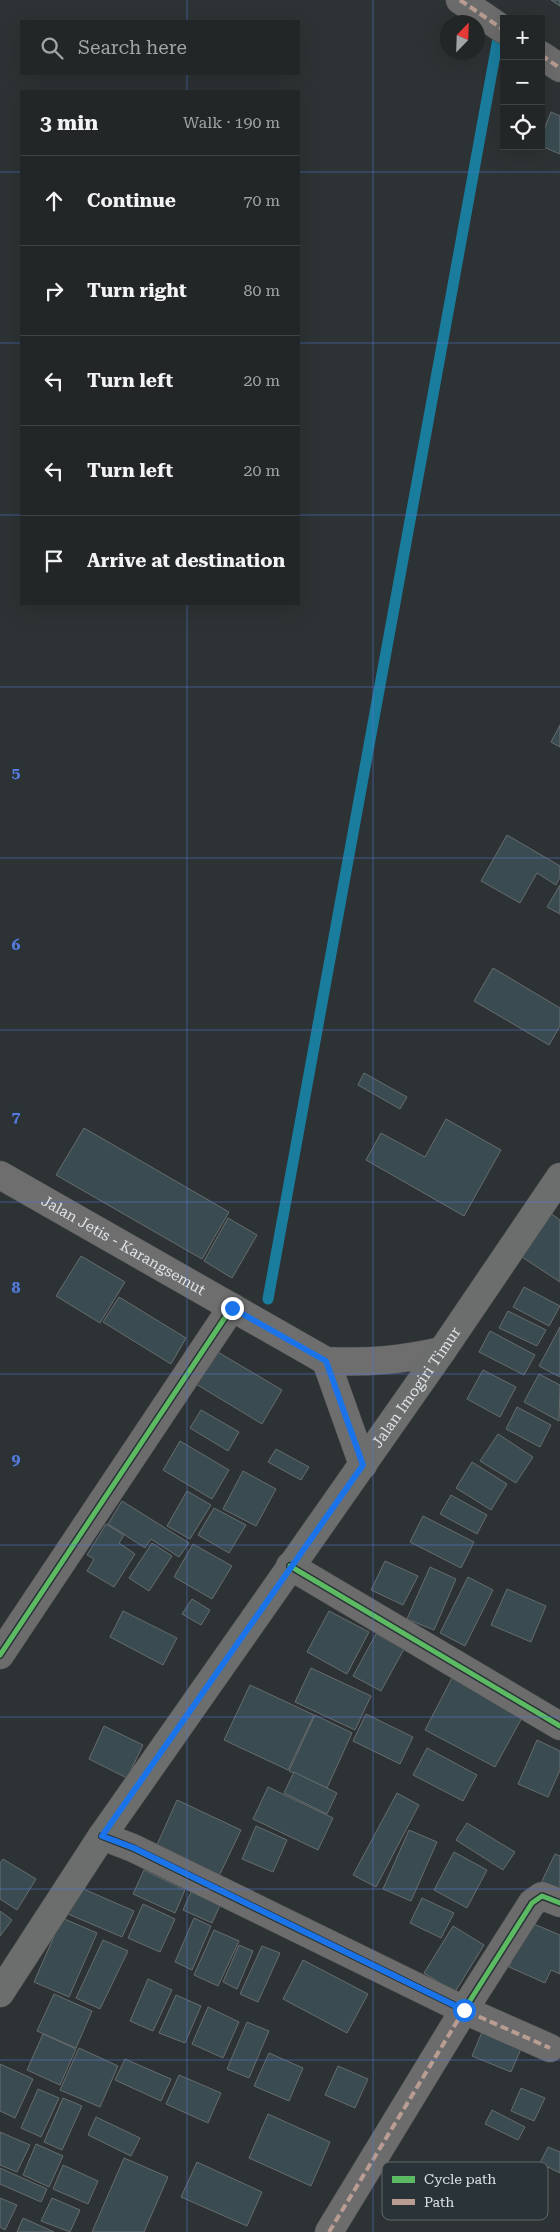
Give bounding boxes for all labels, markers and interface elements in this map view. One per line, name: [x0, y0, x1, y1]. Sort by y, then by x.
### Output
north arrow: [440, 15, 485, 60]
map controls: [500, 15, 545, 150]
button: +: [500, 15, 545, 60]
search box: [20, 20, 300, 75]
icon: search: [38, 34, 66, 62]
text: Search here: [78, 36, 187, 59]
button: −: [500, 60, 545, 105]
button: locate: [500, 105, 545, 150]
text: 3 min: [40, 111, 98, 135]
text: Walk · 190 m: [183, 113, 280, 132]
icon: ahead: [40, 187, 68, 215]
text: Continue: [87, 189, 176, 212]
text: 70 m: [243, 191, 280, 210]
icon: right: [40, 277, 68, 305]
text: Turn right: [87, 279, 187, 302]
text: 80 m: [243, 281, 280, 300]
icon: left: [40, 367, 68, 395]
text: Turn left: [87, 369, 173, 392]
text: 20 m: [243, 371, 280, 390]
icon: left: [40, 457, 68, 485]
text: Turn left: [87, 459, 173, 482]
text: 20 m: [243, 461, 280, 480]
icon: arrive: [40, 547, 68, 575]
text: Arrive at destination: [87, 549, 285, 572]
text: 5: [12, 763, 21, 782]
text: 6: [12, 935, 21, 954]
text: 7: [12, 1107, 21, 1126]
street label: Jalan Jetis - Karangsemut: [38, 1192, 209, 1299]
text: 8: [12, 1278, 21, 1297]
route end: [221, 1297, 244, 1320]
street label: Jalan Imogiri Timur: [368, 1324, 465, 1451]
text: 9: [12, 1450, 21, 1469]
route start: [453, 1999, 476, 2022]
legend: [382, 2162, 548, 2220]
text: Cycle path: [424, 2171, 496, 2187]
text: Path: [424, 2194, 454, 2210]

